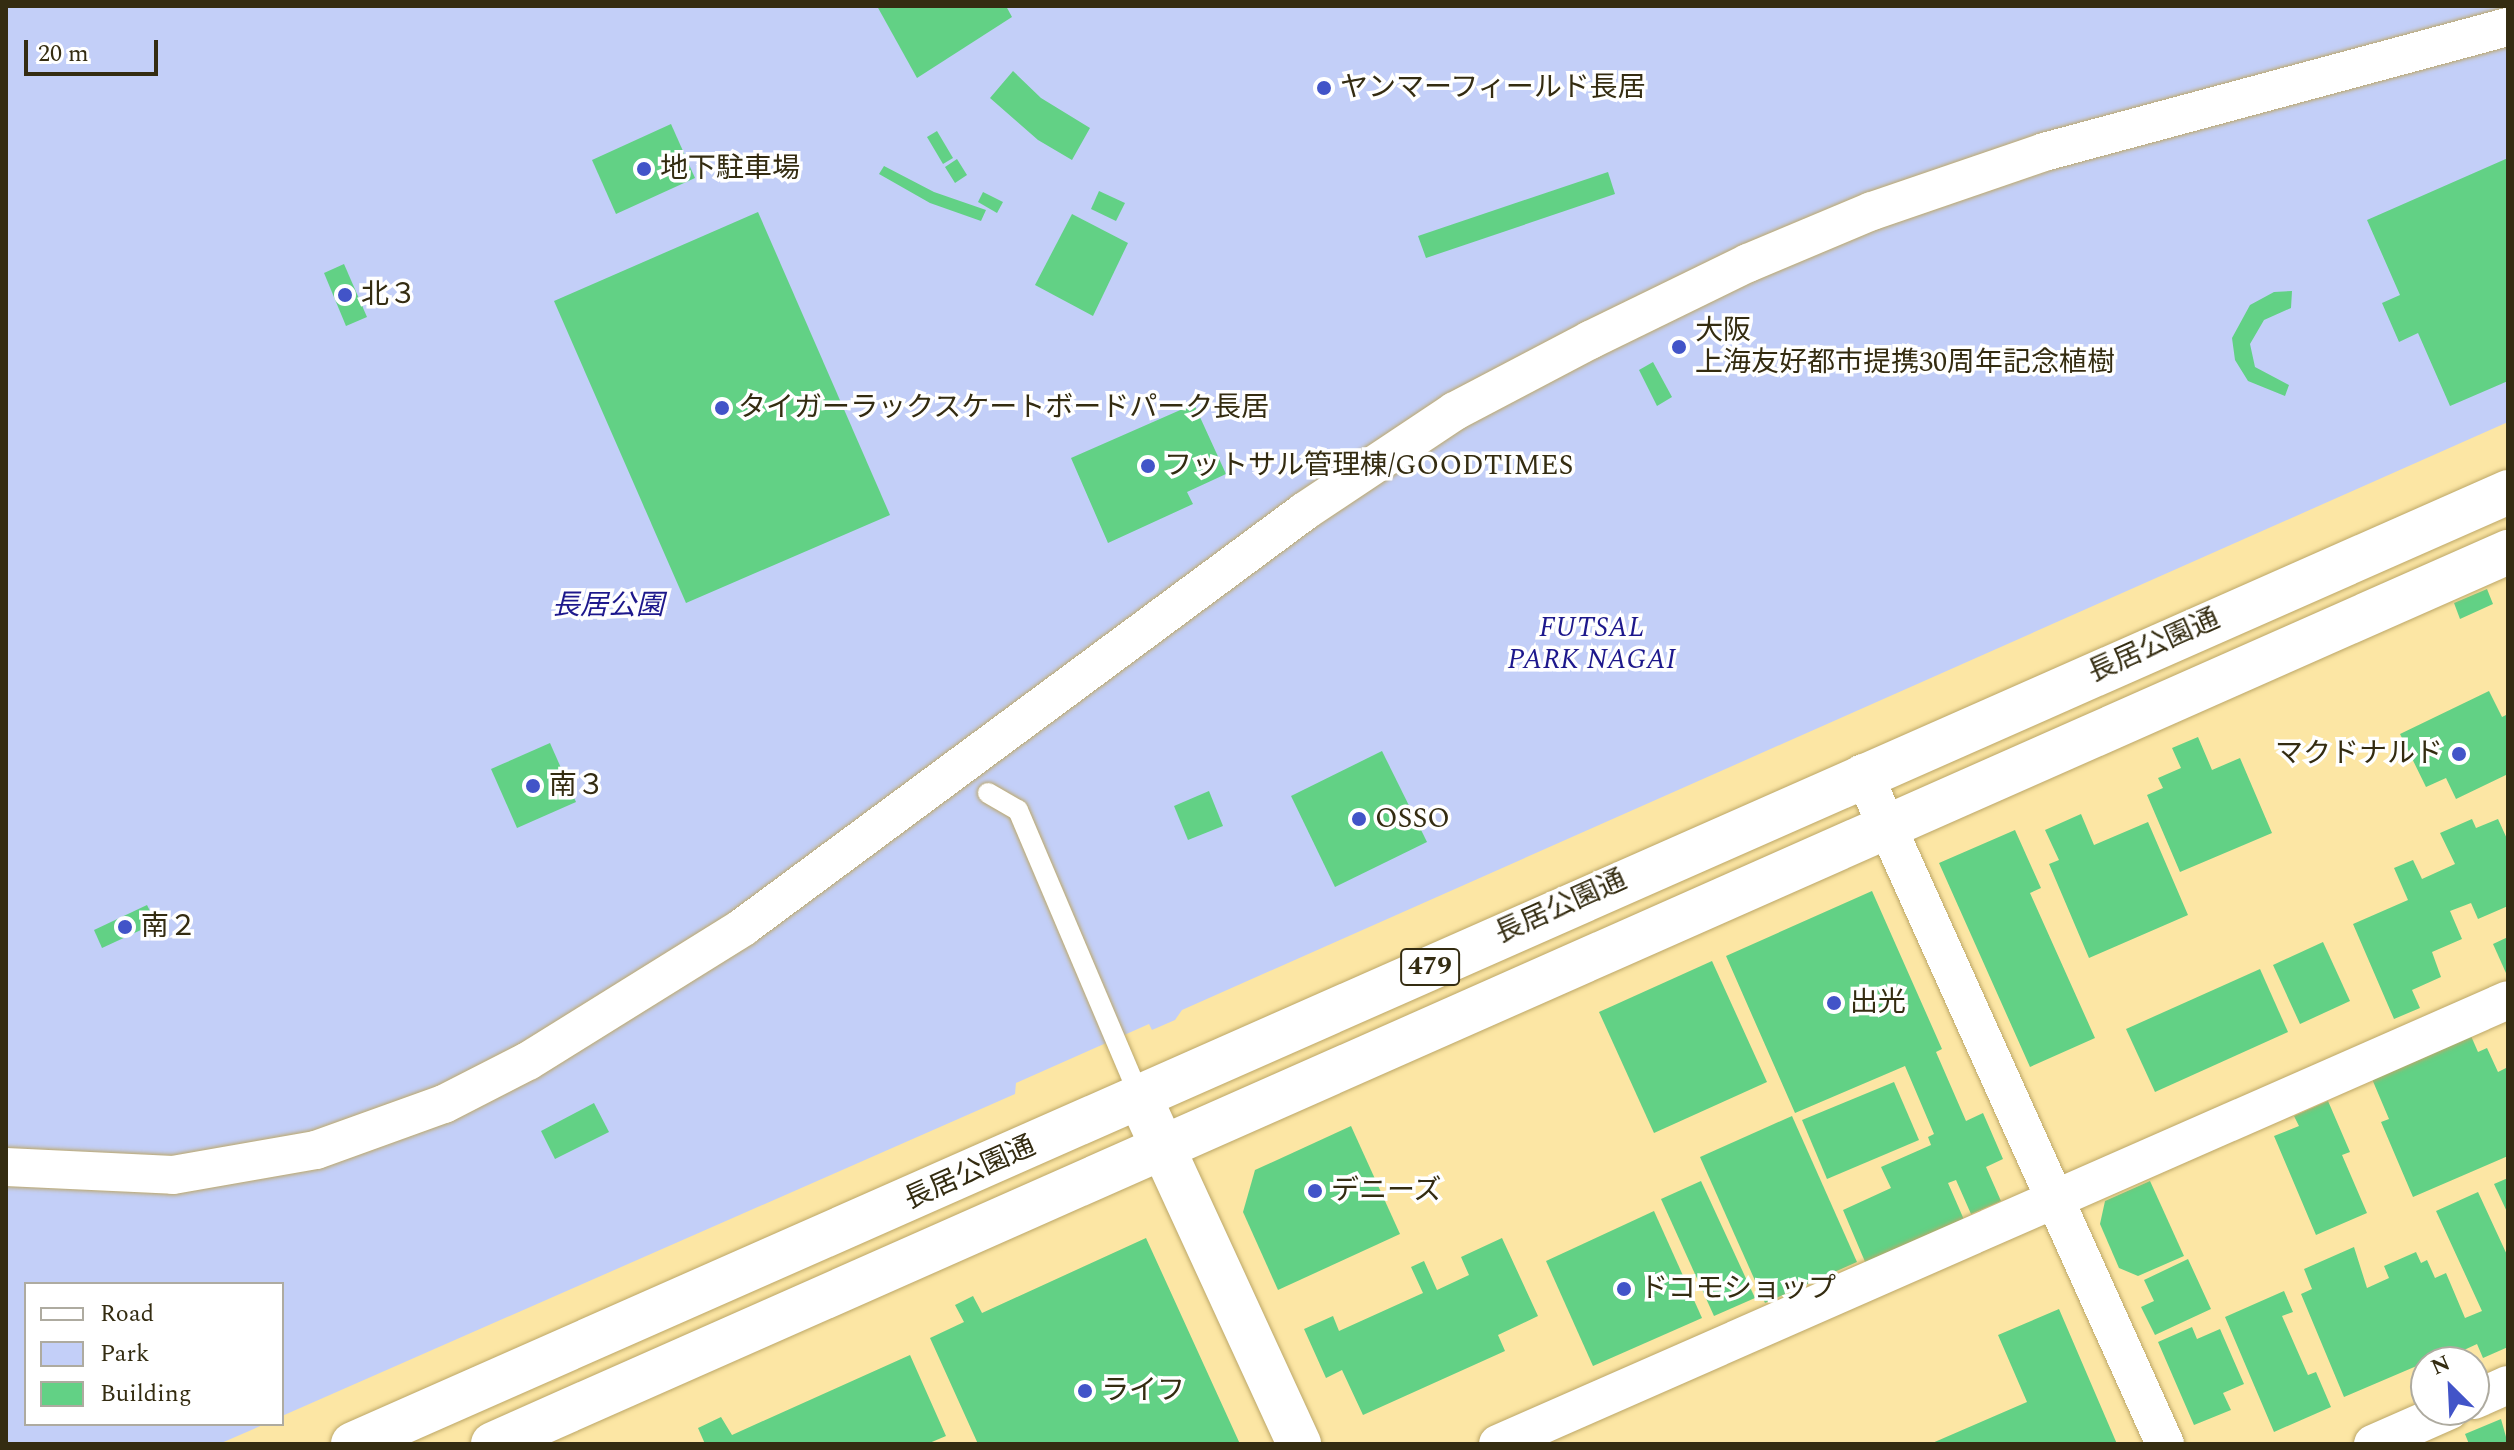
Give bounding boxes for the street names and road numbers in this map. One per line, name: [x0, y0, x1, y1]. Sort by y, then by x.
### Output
street label: 長居公園通: [2083, 602, 2225, 690]
street label: 長居公園通: [1490, 863, 1632, 951]
road number: 479: [1400, 945, 1460, 989]
street label: 長居公園通: [899, 1129, 1041, 1217]

